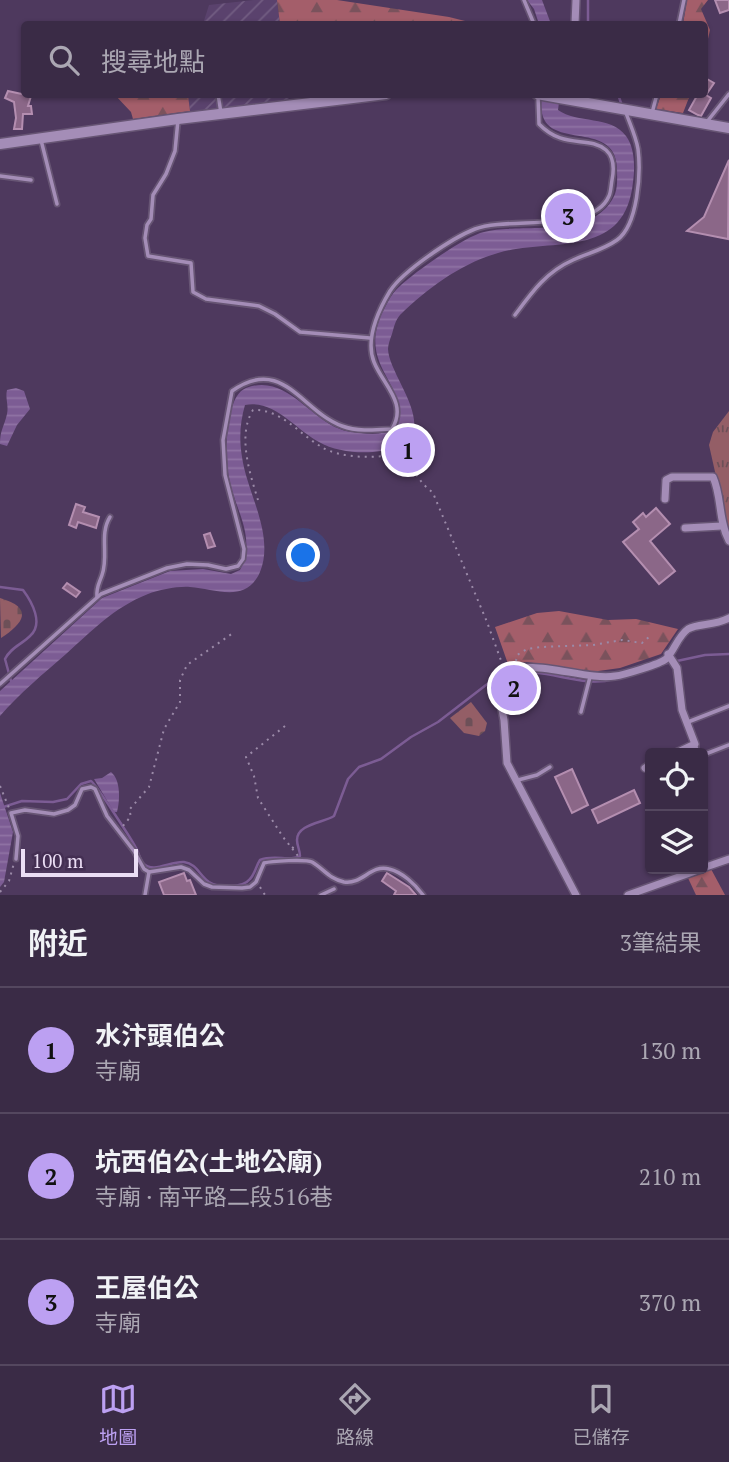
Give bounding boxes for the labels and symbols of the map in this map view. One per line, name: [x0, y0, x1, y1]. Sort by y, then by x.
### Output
pin: 3: [545, 190, 591, 242]
pin: 1: [385, 424, 431, 476]
your location: [286, 538, 320, 572]
pin: 2: [491, 662, 537, 714]
scale bar: [21, 846, 138, 878]

